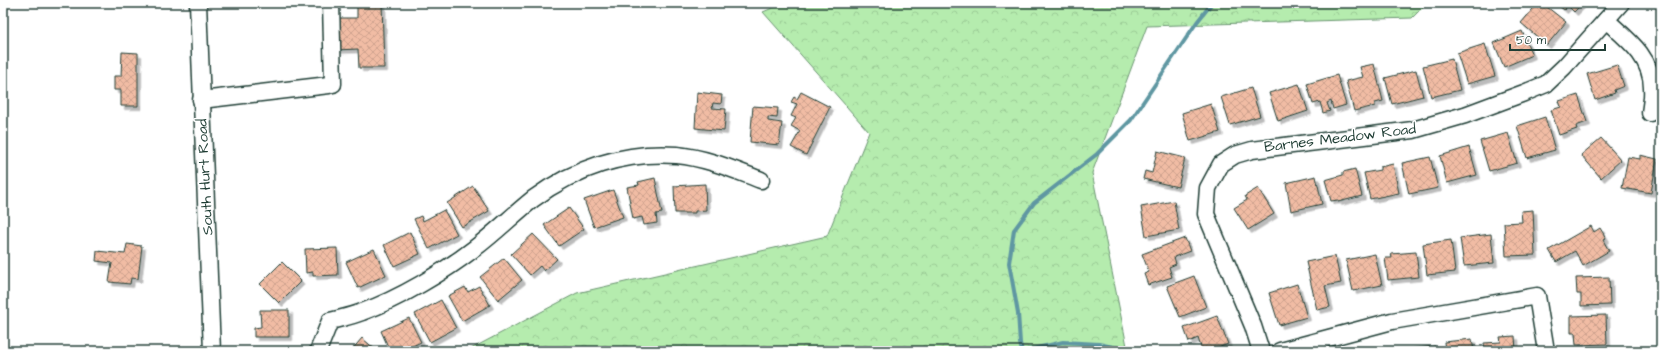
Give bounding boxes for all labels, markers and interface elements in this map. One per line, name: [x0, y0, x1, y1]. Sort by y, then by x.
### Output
scale bar: [1510, 26, 1605, 52]
text: 50 m: [1516, 32, 1547, 49]
street label: South Hurt Road: [191, 118, 219, 236]
street label: Barnes Meadow Road: [1263, 118, 1417, 158]

